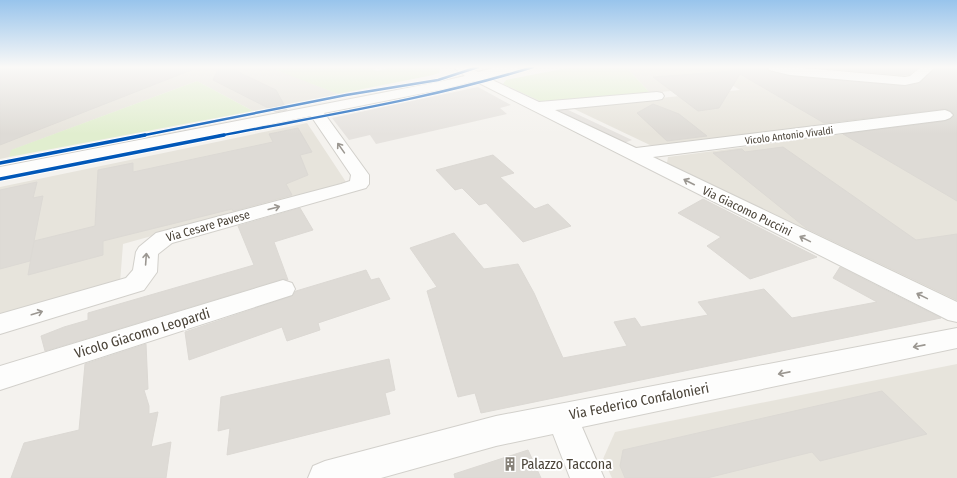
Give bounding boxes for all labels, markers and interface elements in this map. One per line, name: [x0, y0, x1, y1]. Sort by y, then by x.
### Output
street label: Vicolo Antonio Vivaldi: [744, 125, 834, 147]
one-way arrow: [337, 143, 345, 154]
one-way arrow: [683, 177, 695, 185]
street label: Via Giacomo Puccini: [700, 183, 794, 239]
one-way arrow: [267, 204, 280, 211]
street label: Via Cesare Pavese: [164, 207, 252, 245]
one-way arrow: [800, 235, 812, 242]
one-way arrow: [143, 253, 150, 266]
one-way arrow: [916, 292, 928, 299]
street label: Vicolo Giacomo Leopardi: [72, 305, 212, 362]
one-way arrow: [31, 309, 44, 316]
one-way arrow: [913, 342, 926, 350]
one-way arrow: [778, 369, 791, 377]
street label: Via Federico Confalonieri: [568, 380, 710, 423]
building icon: Palazzo Taccona: [502, 456, 518, 472]
place label: Palazzo Taccona: [521, 456, 612, 473]

